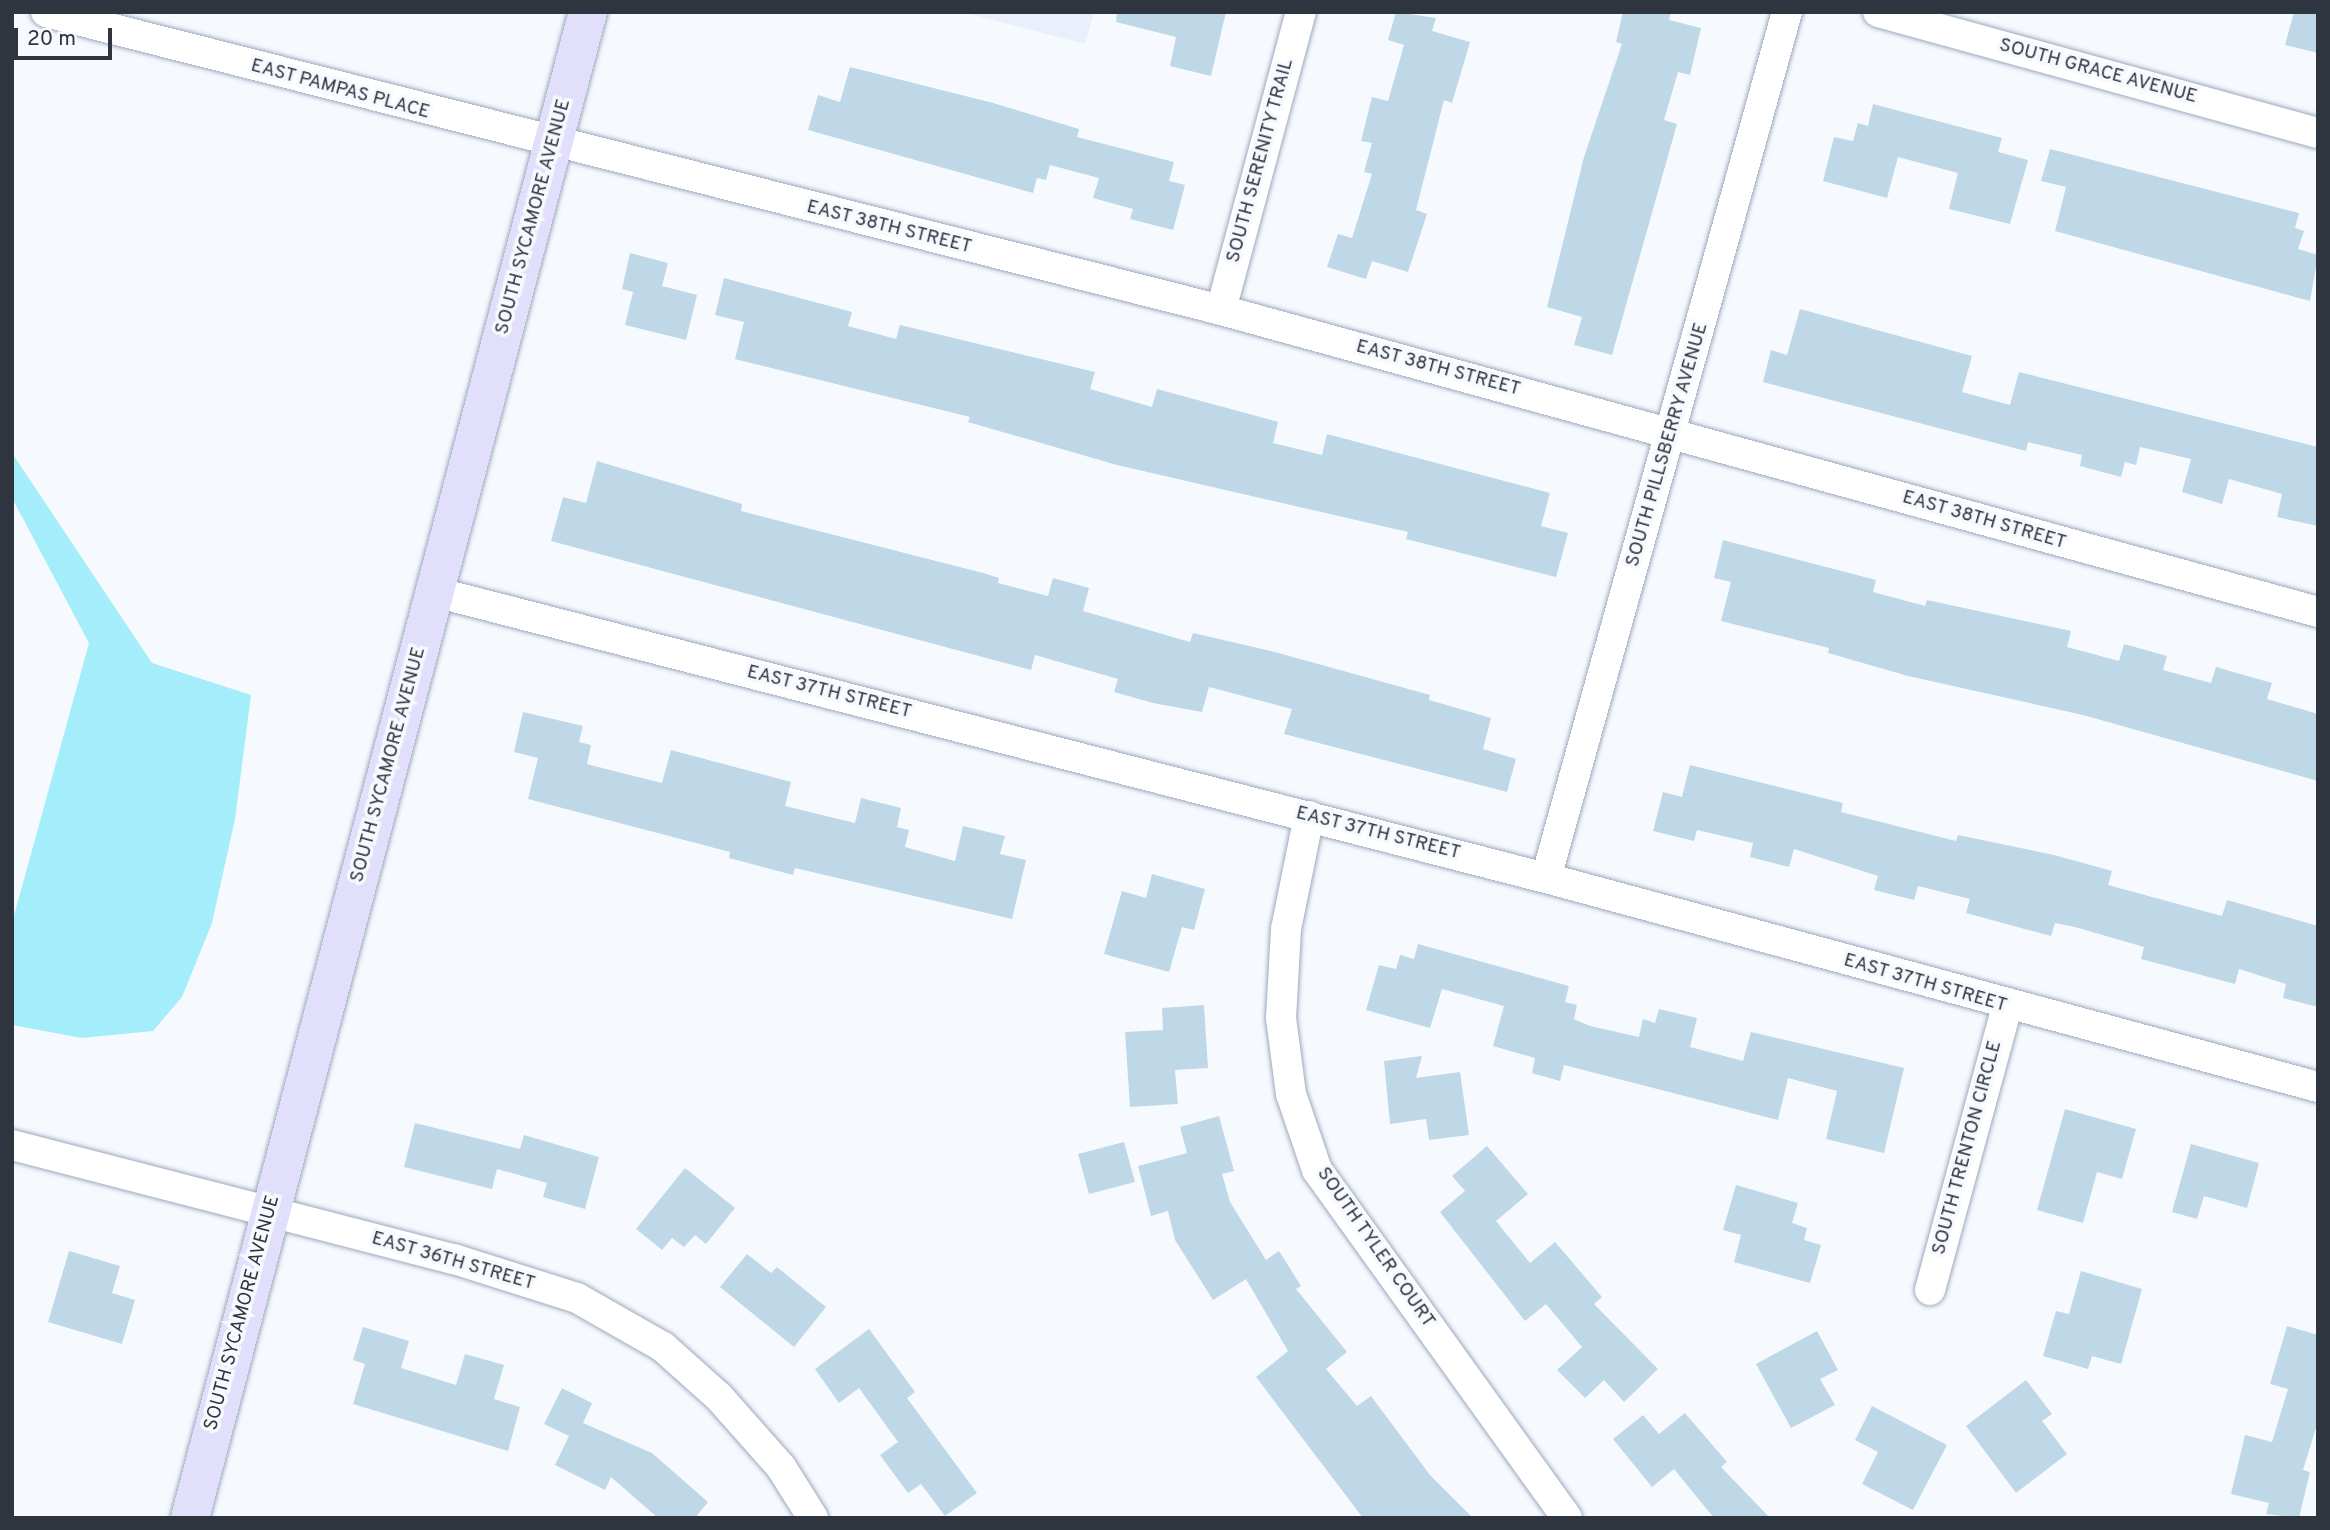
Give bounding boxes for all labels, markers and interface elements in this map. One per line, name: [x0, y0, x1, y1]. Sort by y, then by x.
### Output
scale bar: [18, 14, 116, 58]
text: 20 m: [27, 26, 76, 53]
street label: SOUTH GRACE AVENUE: [1996, 34, 2200, 110]
street label: EAST PAMPAS PLACE: [248, 55, 432, 125]
street label: SOUTH SERENITY TRAIL: [1223, 56, 1299, 266]
street label: SOUTH SYCAMORE AVENUE: [491, 97, 577, 337]
street label: EAST 38TH STREET: [804, 196, 974, 260]
street label: SOUTH PILLSBERRY AVENUE: [1622, 320, 1714, 570]
street label: EAST 38TH STREET: [1353, 336, 1523, 402]
street label: EAST 38TH STREET: [1899, 487, 2069, 555]
street label: SOUTH SYCAMORE AVENUE: [346, 645, 432, 885]
street label: EAST 37TH STREET: [744, 661, 914, 725]
street label: EAST 37TH STREET: [1293, 802, 1463, 866]
street label: EAST 37TH STREET: [1840, 950, 2010, 1018]
street label: SOUTH TRENTON CIRCLE: [1928, 1038, 2008, 1258]
street label: SOUTH TYLER COURT: [1311, 1163, 1439, 1333]
street label: SOUTH SYCAMORE AVENUE: [200, 1193, 286, 1433]
street label: EAST 36TH STREET: [368, 1228, 538, 1296]

